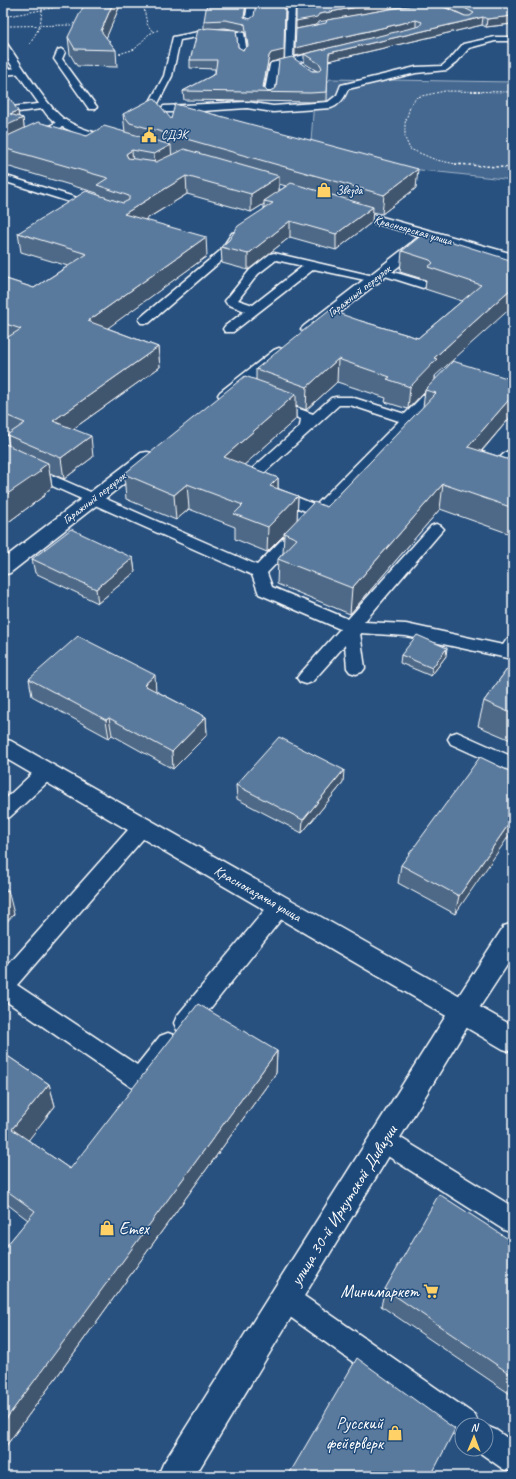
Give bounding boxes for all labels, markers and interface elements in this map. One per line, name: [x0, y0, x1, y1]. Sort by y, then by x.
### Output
public building icon: СДЭК: [140, 126, 158, 144]
place label: СДЭК: [161, 127, 190, 143]
shop icon: Звезда: [315, 181, 333, 199]
place label: Звезда: [336, 182, 364, 198]
street label: Красноярская улица: [372, 211, 455, 249]
street label: Гаражный переулок: [324, 260, 395, 321]
street label: Гаражный переулок: [59, 467, 130, 528]
street label: Красноказачья улица: [211, 862, 305, 926]
street label: улица 30-й Иркутской Дивизии: [285, 1120, 403, 1291]
place label: Emex: [119, 1218, 150, 1239]
shop icon: Emex: [98, 1219, 116, 1237]
place label: Минимаркет: [341, 1281, 421, 1302]
supermarket icon: Минимаркет: [422, 1282, 440, 1300]
place label: Русский фейерверк: [326, 1413, 385, 1454]
north arrow: [454, 1417, 494, 1457]
text: N: [471, 1420, 480, 1434]
shop icon: Русский фейерверк: [386, 1424, 404, 1442]

